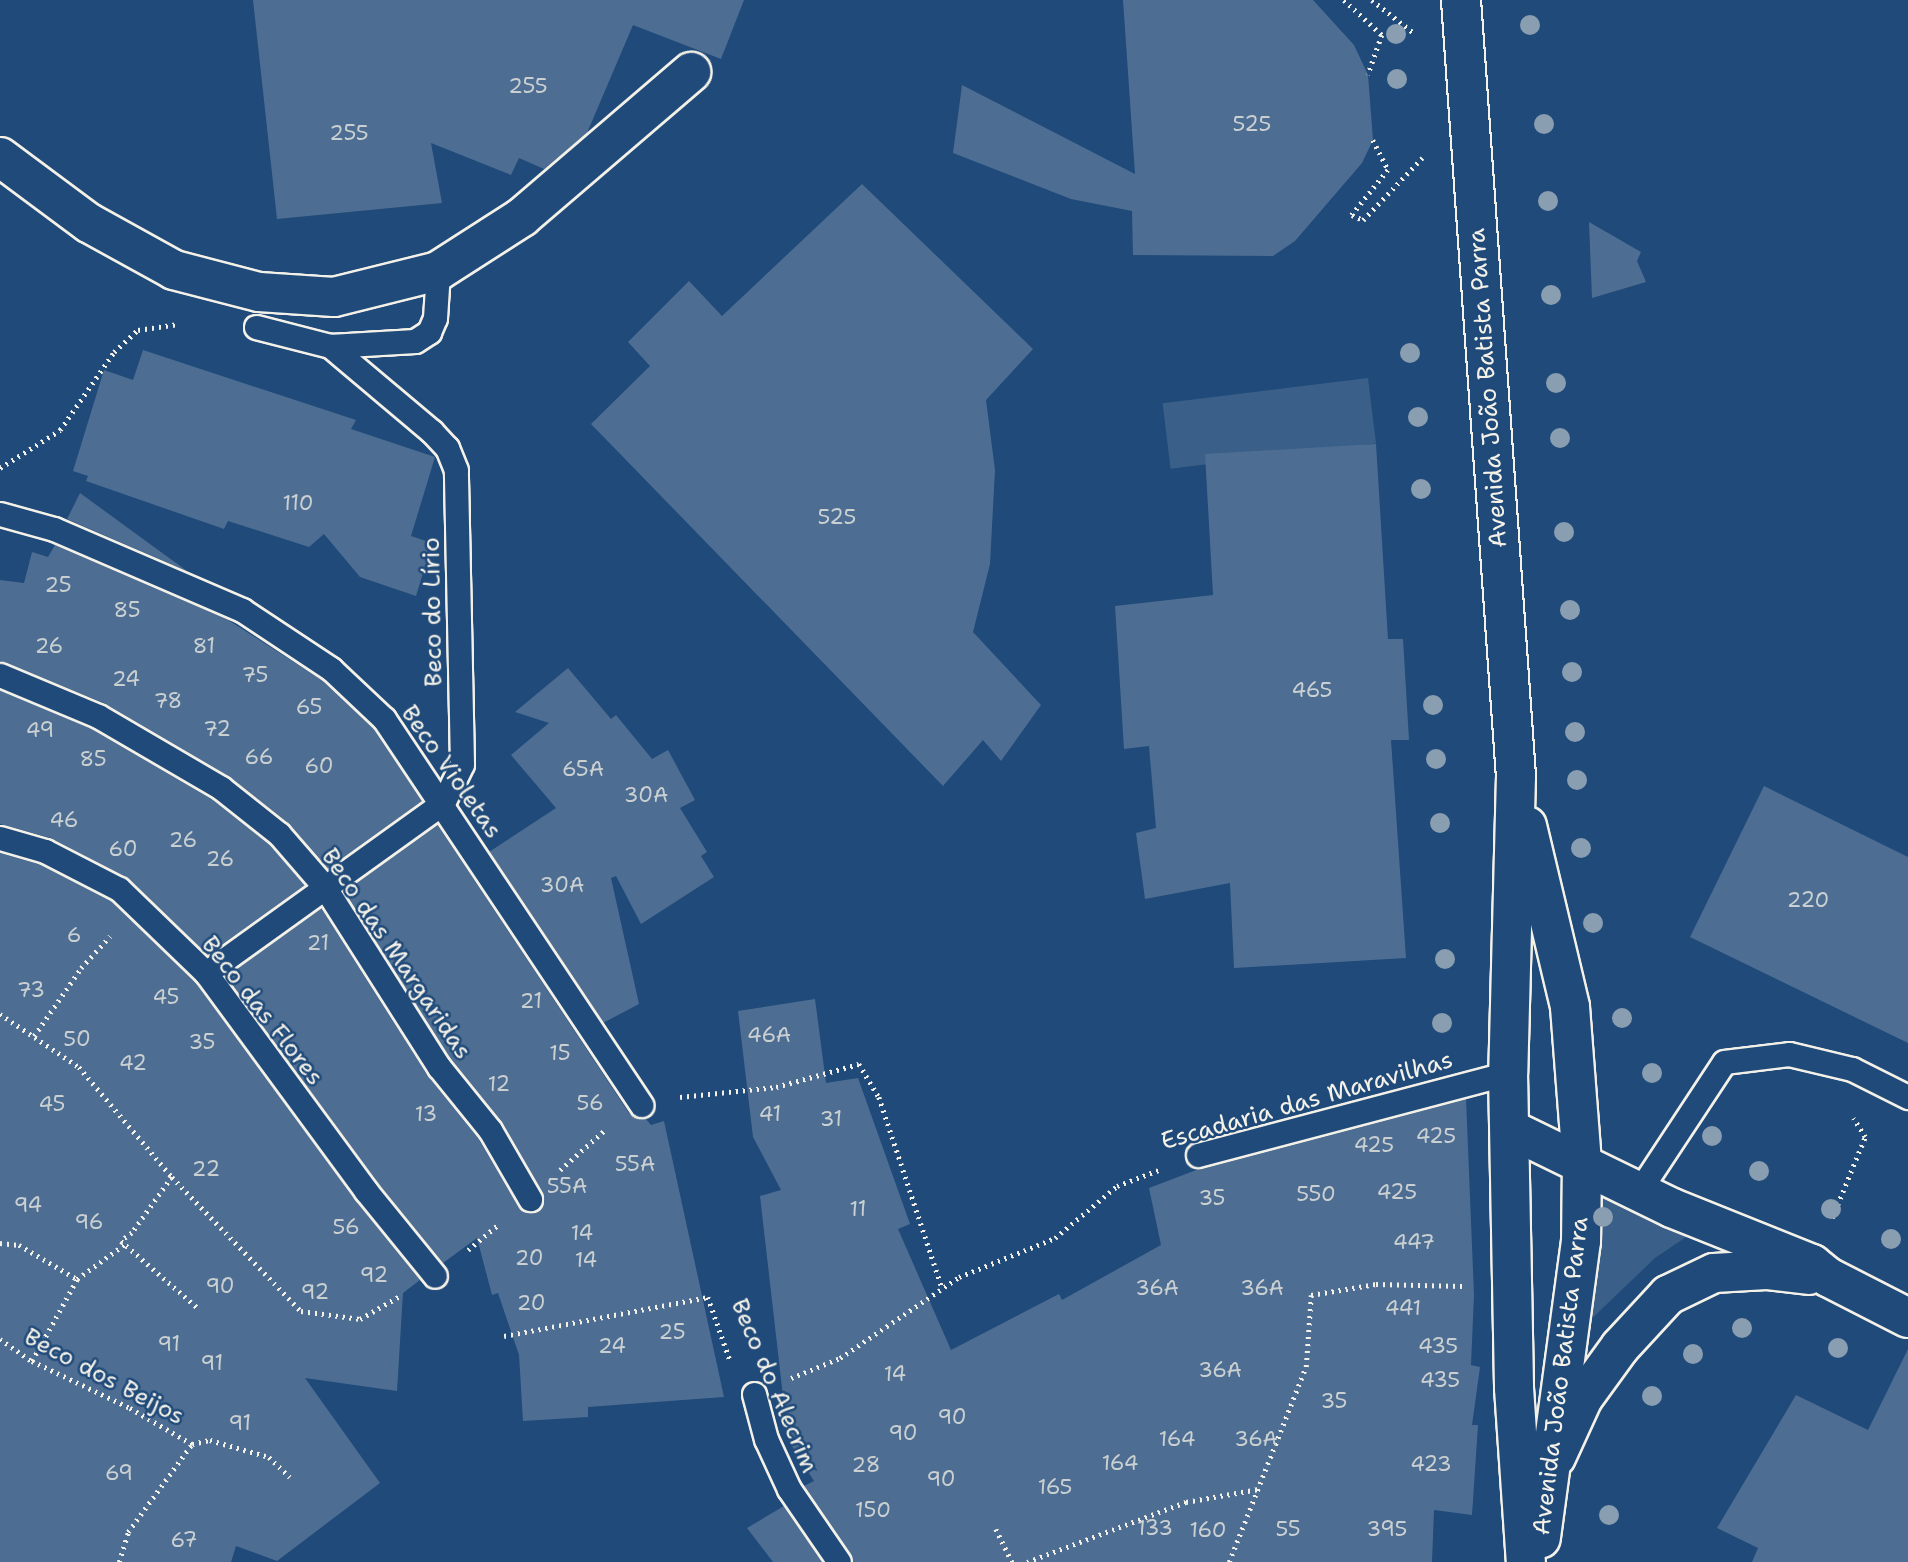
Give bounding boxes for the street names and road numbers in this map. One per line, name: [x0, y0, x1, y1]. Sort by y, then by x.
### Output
street label: Avenida João Batista Parra: [1462, 227, 1514, 549]
street label: Beco do Lírio: [417, 537, 449, 687]
street label: Beco Violetas: [395, 700, 507, 844]
street label: Beco das Margaridas: [315, 843, 477, 1065]
street label: Beco das Flores: [195, 931, 329, 1091]
street label: Escadaria das Maravilhas: [1158, 1046, 1456, 1156]
street label: Avenida João Batista Parra: [1527, 1215, 1595, 1537]
street label: Beco do Alecrim: [724, 1295, 824, 1477]
street label: Beco dos Beijos: [19, 1323, 189, 1431]

